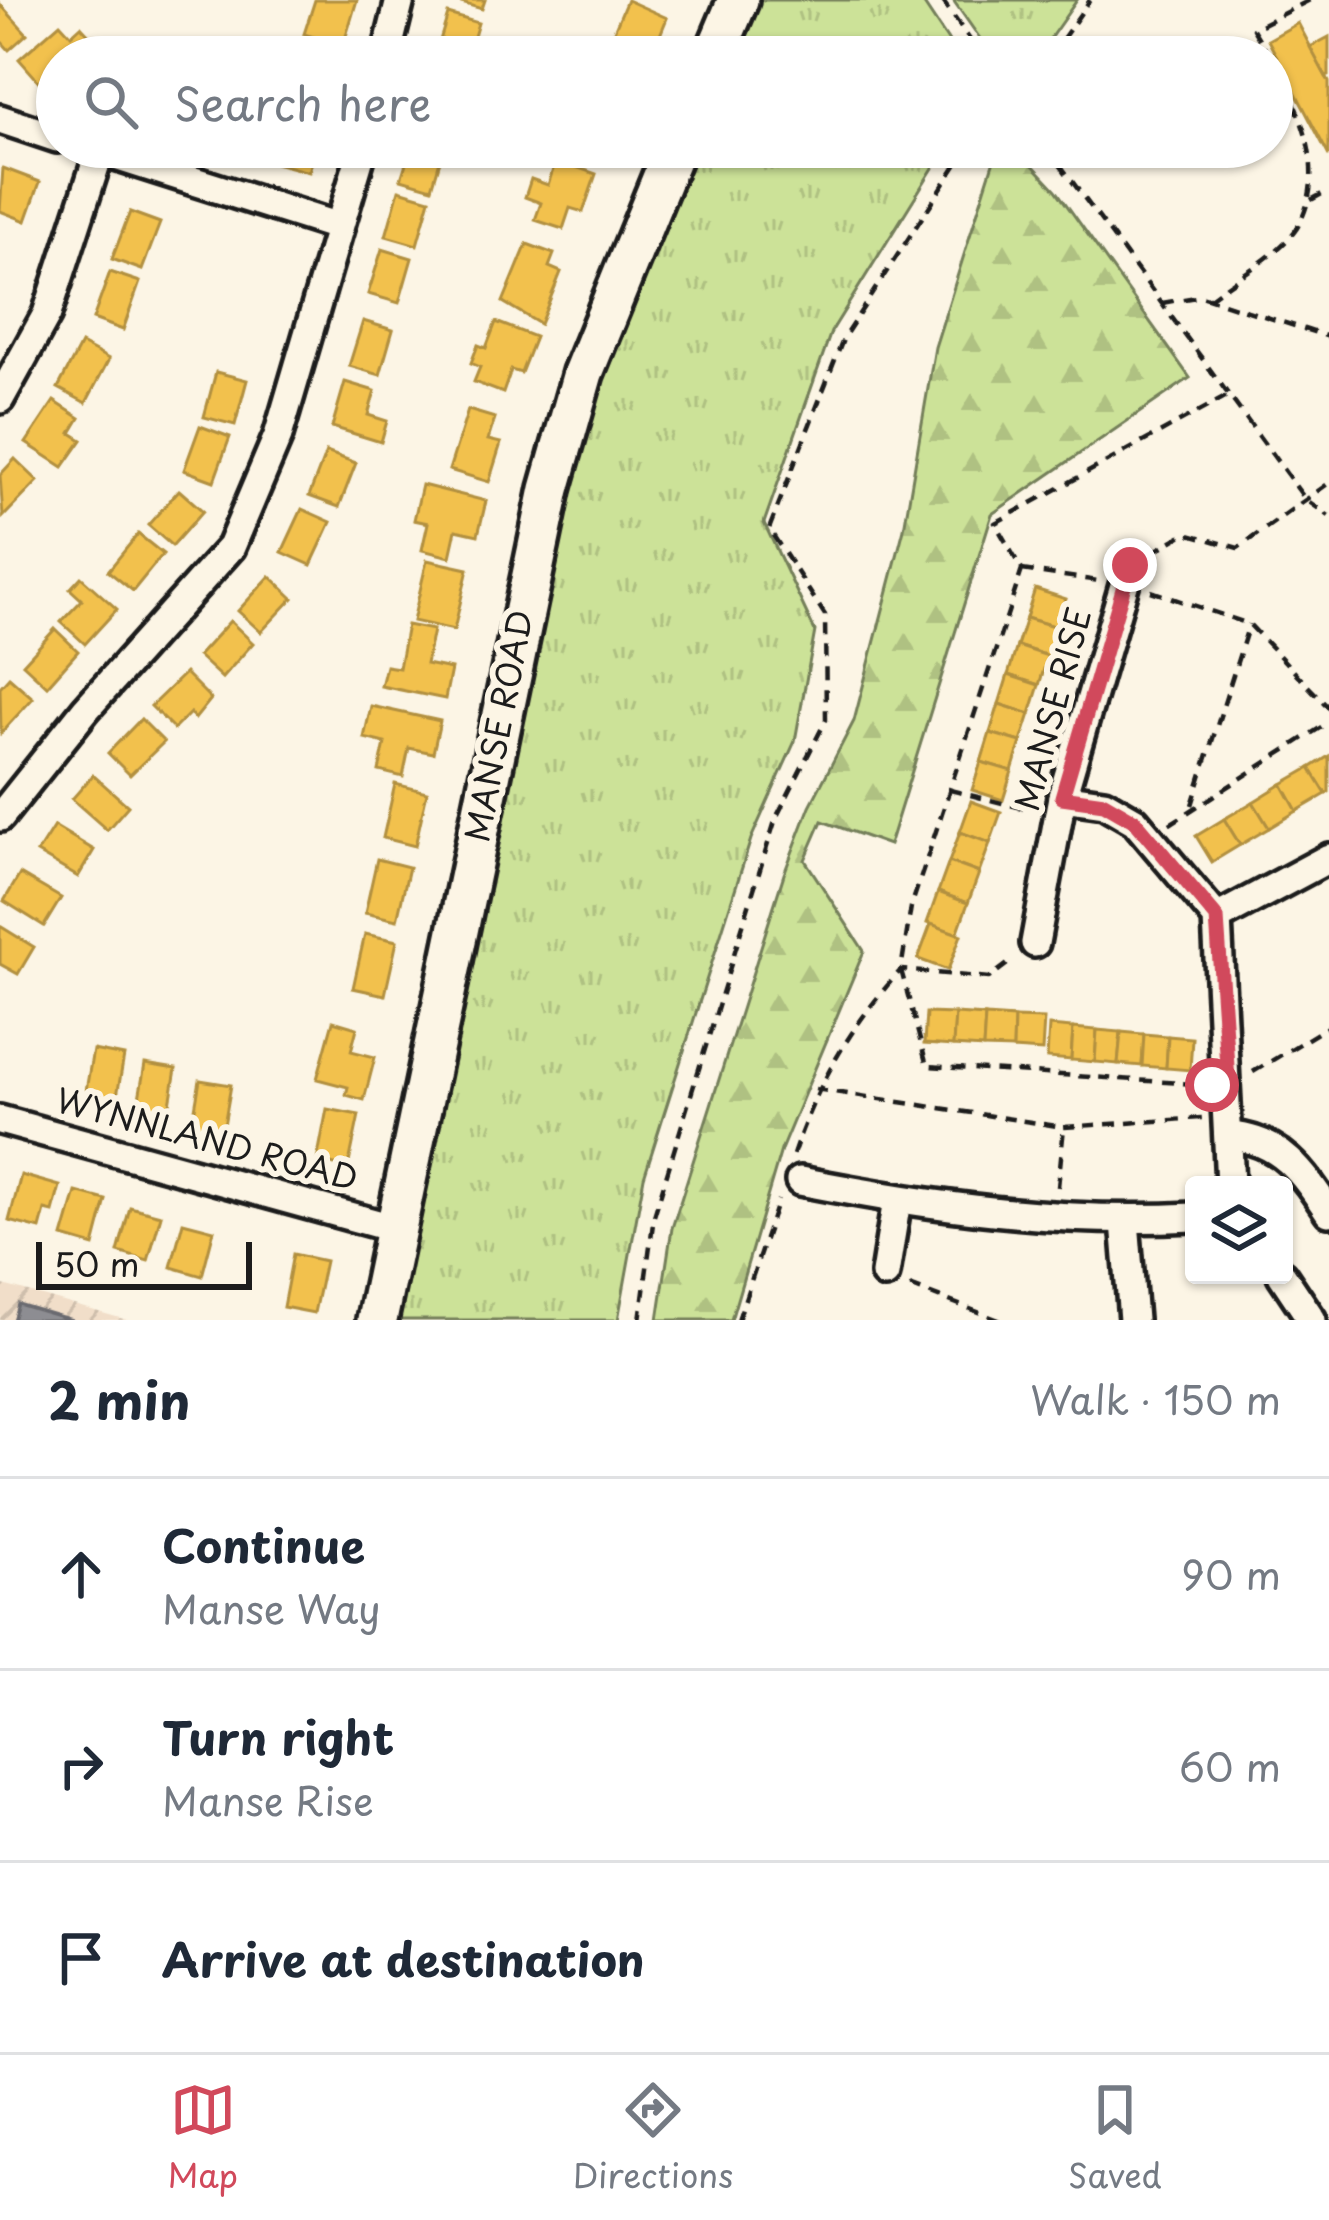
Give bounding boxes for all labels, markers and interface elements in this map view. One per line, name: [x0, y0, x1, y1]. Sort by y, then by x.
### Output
search box: [36, 36, 1293, 168]
text: Search here: [174, 68, 431, 136]
icon: search: [78, 69, 144, 135]
route end: [1103, 538, 1157, 592]
street label: MANSE RISE: [1000, 601, 1102, 816]
street label: MANSE ROAD: [450, 605, 544, 846]
route start: [1185, 1058, 1239, 1112]
street label: WYNNLAND ROAD: [51, 1073, 364, 1201]
map controls: [1185, 1176, 1293, 1284]
button: layers: [1185, 1176, 1293, 1284]
scale bar: [36, 1236, 252, 1289]
text: 50 m: [54, 1238, 140, 1288]
text: 2 min: [48, 1360, 190, 1437]
text: Walk · 150 m: [1030, 1369, 1281, 1428]
text: Continue: [162, 1510, 365, 1578]
icon: ahead: [48, 1541, 114, 1607]
text: 90 m: [1181, 1544, 1281, 1603]
text: Manse Way: [162, 1578, 381, 1637]
text: Turn right: [162, 1702, 394, 1770]
icon: right: [48, 1733, 114, 1799]
text: 60 m: [1179, 1736, 1281, 1795]
text: Manse Rise: [162, 1770, 374, 1829]
text: Arrive at destination: [162, 1924, 645, 1992]
icon: arrive: [48, 1925, 114, 1991]
tab: Map: [167, 2077, 238, 2199]
tab: Directions: [573, 2077, 733, 2199]
tab: Saved: [1068, 2077, 1162, 2199]

